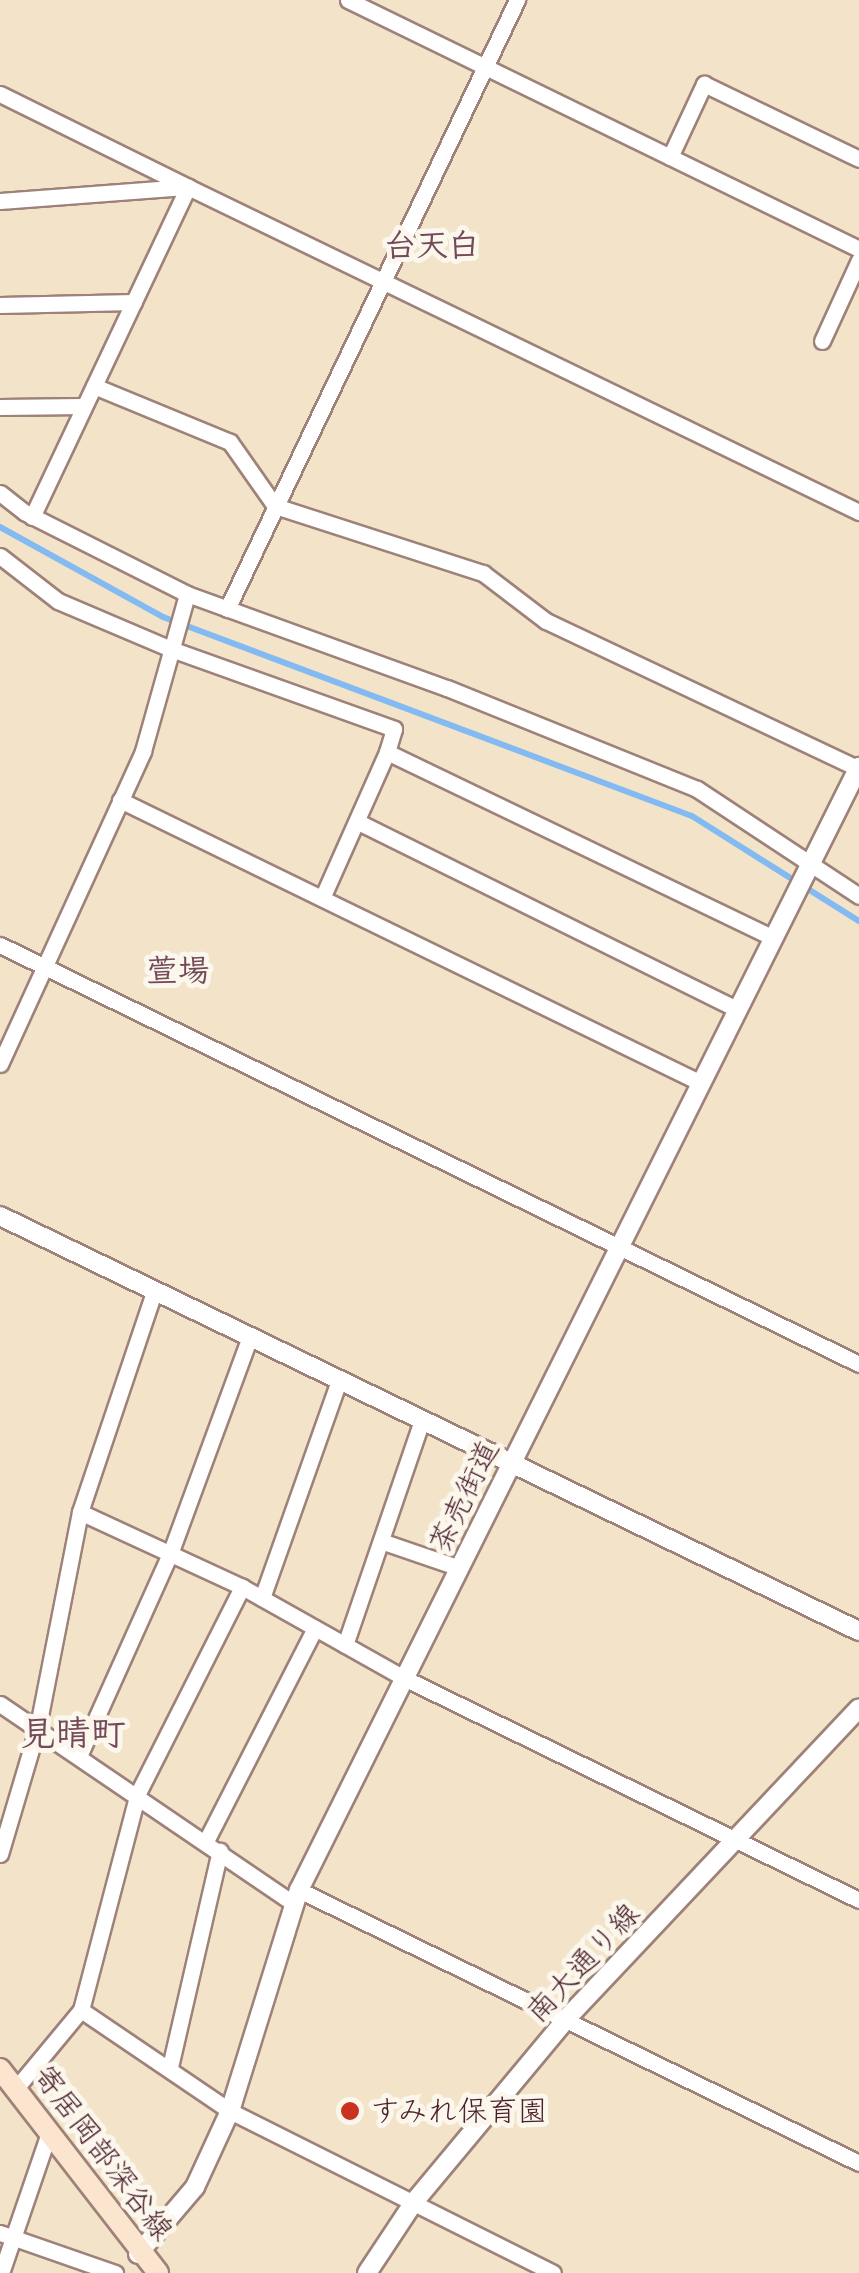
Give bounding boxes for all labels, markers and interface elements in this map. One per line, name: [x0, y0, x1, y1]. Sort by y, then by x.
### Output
district label: 台天白: [384, 226, 480, 264]
district label: 萱場: [146, 951, 210, 989]
street label: 茶売街道: [422, 1434, 506, 1558]
district label: 見晴町: [21, 1712, 125, 1754]
street label: 南大通り線: [519, 1896, 647, 2030]
street label: 寄居岡部深谷線: [25, 2058, 181, 2248]
place label: すみれ保育園: [370, 2093, 550, 2129]
marker: すみれ保育園: [339, 2100, 361, 2122]

